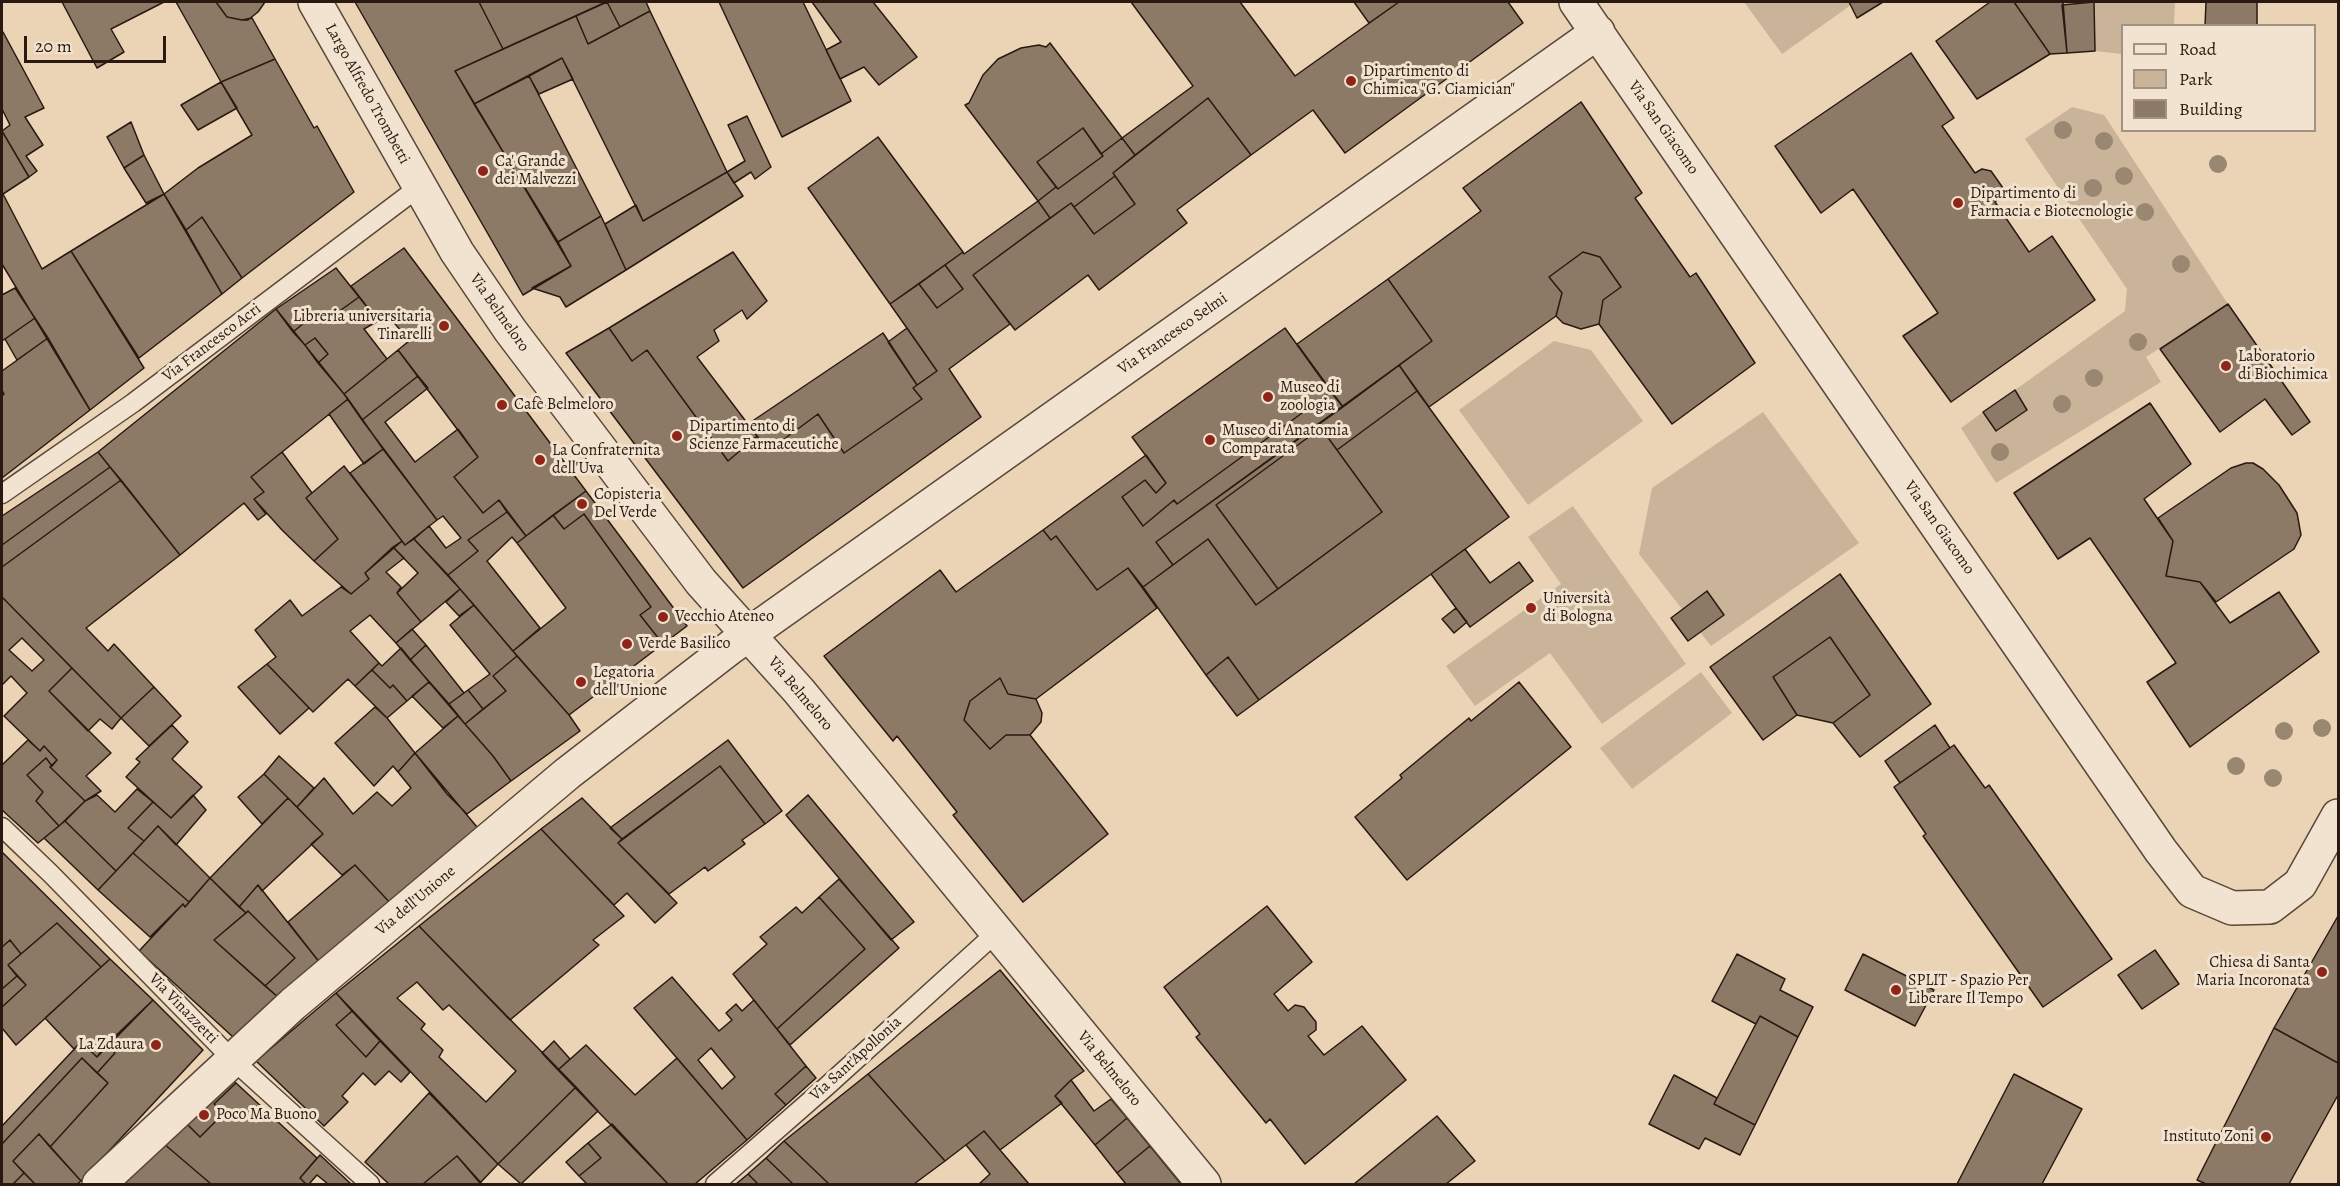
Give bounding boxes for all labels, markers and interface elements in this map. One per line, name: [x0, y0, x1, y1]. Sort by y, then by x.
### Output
street label: Largo Alfredo Trombetti: [320, 20, 414, 168]
scale bar: [27, 24, 170, 62]
legend: [2121, 24, 2316, 132]
text: 20 m: [35, 34, 72, 58]
text: Road: [2179, 37, 2216, 61]
place label: Dipartimento di Chimica "G. Ciamician": [1363, 62, 1515, 100]
text: Park: [2179, 67, 2213, 91]
marker: Dipartimento di Chimica "G. Ciamician": [1344, 74, 1358, 88]
street label: Via San Giacomo: [1624, 77, 1702, 179]
text: Building: [2179, 97, 2243, 121]
place label: Ca' Grande dei Malvezzi: [495, 152, 576, 190]
marker: Ca' Grande dei Malvezzi: [476, 164, 490, 178]
place label: Dipartimento di Farmacia e Biotecnologie: [1970, 184, 2134, 222]
marker: Dipartimento di Farmacia e Biotecnologie: [1951, 196, 1965, 210]
street label: Via Belmeloro: [465, 270, 533, 356]
street label: Via Francesco Selmi: [1115, 289, 1231, 379]
street label: Via Francesco Acri: [159, 300, 265, 386]
place label: Libreria universitaria Tinarelli: [293, 307, 432, 345]
marker: Libreria universitaria Tinarelli: [437, 319, 451, 333]
place label: Laboratorio di Biochimica: [2238, 347, 2328, 385]
marker: Laboratorio di Biochimica: [2219, 359, 2233, 373]
place label: Museo di zoologia: [1280, 378, 1340, 416]
marker: Museo di zoologia: [1261, 390, 1275, 404]
place label: Cafè Belmeloro: [514, 395, 614, 415]
marker: Cafè Belmeloro: [495, 398, 509, 412]
place label: Dipartimento di Scienze Farmaceutiche: [689, 417, 839, 455]
place label: Museo di Anatomia Comparata: [1222, 421, 1349, 459]
marker: Dipartimento di Scienze Farmaceutiche: [670, 429, 684, 443]
marker: Museo di Anatomia Comparata: [1203, 433, 1217, 447]
place label: La Confraternita dell'Uva: [552, 441, 660, 479]
marker: La Confraternita dell'Uva: [533, 453, 547, 467]
street label: Via San Giacomo: [1900, 477, 1978, 579]
place label: Copisteria Del Verde: [594, 485, 662, 523]
marker: Copisteria Del Verde: [575, 497, 589, 511]
place label: Università di Bologna: [1543, 589, 1613, 627]
marker: Università di Bologna: [1524, 601, 1538, 615]
place label: Vecchio Ateneo: [675, 607, 774, 627]
marker: Vecchio Ateneo: [656, 610, 670, 624]
place label: Verde Basilico: [639, 634, 731, 654]
marker: Verde Basilico: [620, 637, 634, 651]
street label: Via Belmeloro: [763, 653, 837, 735]
place label: Legatoria dell'Unione: [593, 663, 667, 701]
marker: Legatoria dell'Unione: [574, 675, 588, 689]
street label: Via dell'Unione: [372, 862, 460, 940]
place label: Chiesa di Santa Maria Incoronata: [2196, 953, 2310, 991]
marker: Chiesa di Santa Maria Incoronata: [2315, 965, 2329, 979]
street label: Via Vinazzetti: [144, 970, 222, 1048]
place label: SPLIT - Spazio Per Liberare Il Tempo: [1908, 971, 2028, 1009]
marker: SPLIT - Spazio Per Liberare Il Tempo: [1889, 983, 1903, 997]
street label: Via Sant'Apollonia: [806, 1013, 906, 1105]
street label: Via Belmeloro: [1073, 1028, 1145, 1110]
place label: La Zdaura: [78, 1035, 144, 1055]
marker: La Zdaura: [149, 1038, 163, 1052]
place label: Poco Ma Buono: [216, 1105, 317, 1125]
marker: Poco Ma Buono: [197, 1108, 211, 1122]
place label: Instituto Zoni: [2163, 1127, 2254, 1147]
marker: Instituto Zoni: [2259, 1130, 2273, 1144]

